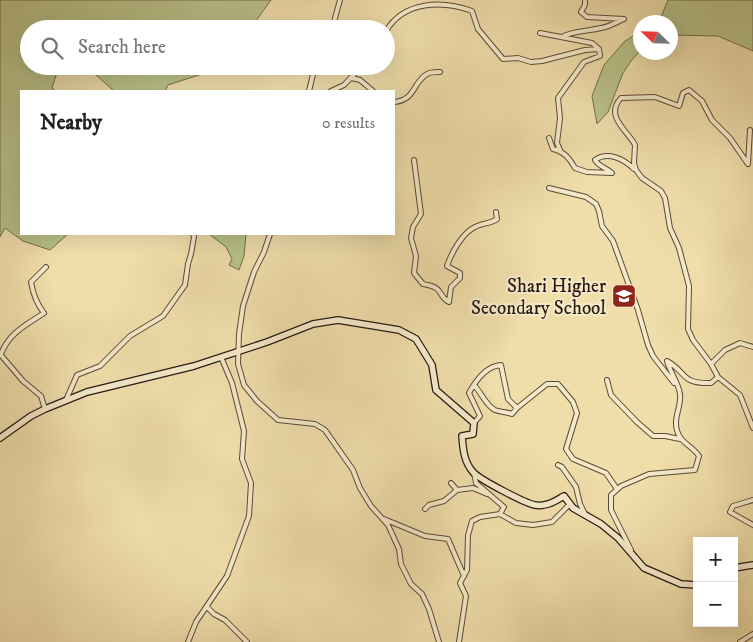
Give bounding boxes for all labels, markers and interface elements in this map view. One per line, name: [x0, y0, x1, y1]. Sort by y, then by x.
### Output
north arrow: [633, 15, 678, 60]
search box: [20, 20, 395, 75]
icon: search: [38, 34, 66, 62]
text: Search here: [78, 36, 166, 59]
text: Nearby: [40, 110, 102, 136]
text: 0 results: [322, 113, 375, 133]
place label: Shari Higher Secondary School: [471, 275, 606, 320]
school or university icon: Shari Higher Secondary School: [611, 283, 637, 309]
map controls: [693, 537, 738, 627]
button: +: [693, 537, 738, 582]
button: −: [693, 582, 738, 627]

